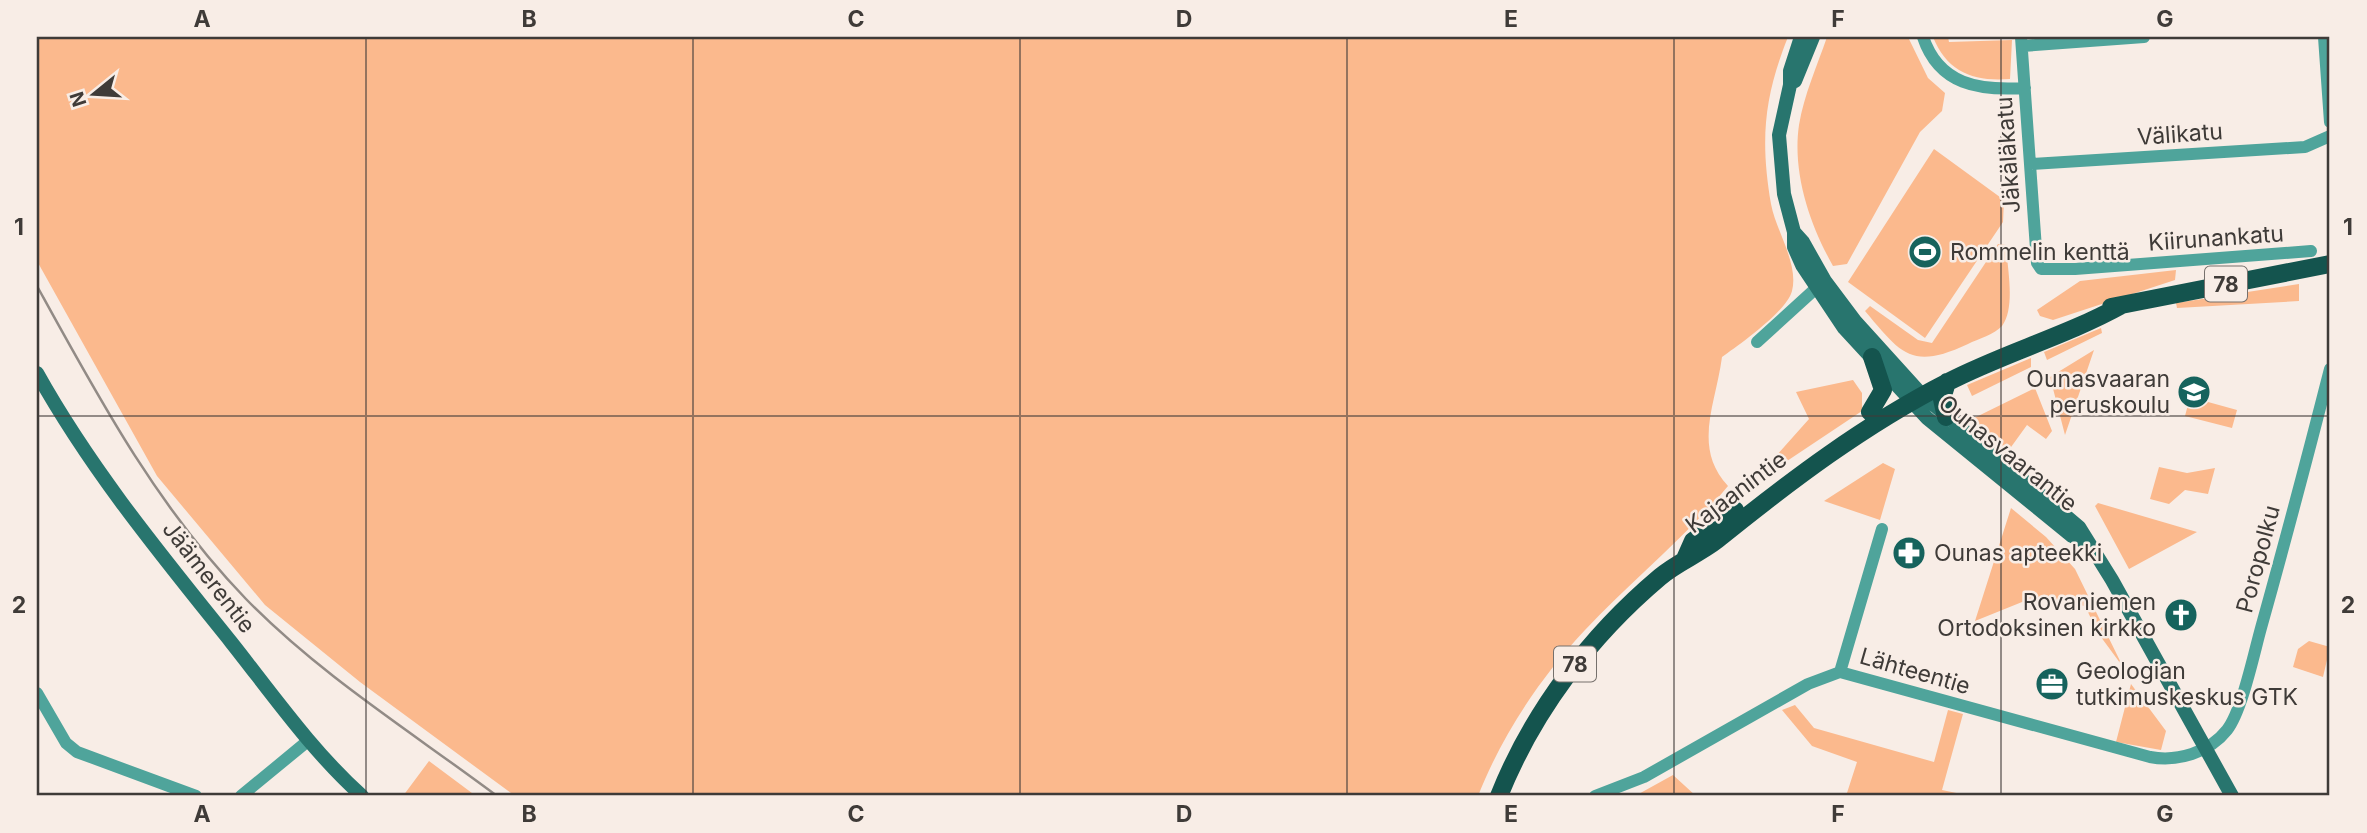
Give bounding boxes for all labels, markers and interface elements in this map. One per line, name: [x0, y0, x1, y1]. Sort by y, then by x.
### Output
text: A: [193, 5, 211, 33]
text: B: [521, 5, 537, 33]
text: C: [847, 5, 865, 33]
text: D: [1176, 5, 1192, 33]
text: E: [1504, 5, 1518, 33]
text: F: [1831, 5, 1845, 33]
text: G: [2156, 5, 2174, 33]
north arrow: [60, 60, 130, 130]
text: N: [65, 89, 91, 110]
street label: Jäkäläkatu: [1990, 96, 2026, 214]
street label: Välikatu: [2136, 117, 2224, 151]
text: 1: [14, 213, 24, 241]
text: 1: [2343, 213, 2353, 241]
street label: Kiirunankatu: [2147, 219, 2285, 257]
sports icon: Rommelin kenttä: [1906, 233, 1944, 271]
place label: Rommelin kenttä: [1950, 238, 2130, 266]
road number: 78: [2205, 266, 2247, 302]
place label: Ounasvaaran peruskoulu: [2026, 365, 2170, 419]
school or university icon: Ounasvaaran peruskoulu: [2175, 373, 2213, 411]
street label: Ounasvaarantie: [1933, 389, 2083, 517]
street label: Kajaanintie: [1680, 445, 1792, 539]
street label: Poropolku: [2230, 502, 2286, 616]
street label: Jäämerentie: [157, 515, 261, 639]
pharmacy icon: Ounas apteekki: [1890, 534, 1928, 572]
place label: Ounas apteekki: [1934, 539, 2102, 567]
place label: Rovaniemen Ortodoksinen kirkko: [1937, 588, 2156, 642]
text: 2: [12, 591, 26, 619]
text: 2: [2341, 591, 2355, 619]
church icon: Rovaniemen Ortodoksinen kirkko: [2162, 596, 2200, 634]
street label: Lähteentie: [1856, 642, 1974, 700]
road number: 78: [1554, 646, 1596, 682]
place label: Geologian tutkimuskeskus GTK: [2076, 657, 2298, 711]
office icon: Geologian tutkimuskeskus GTK: [2033, 665, 2071, 703]
text: A: [193, 800, 211, 828]
text: B: [521, 800, 537, 828]
text: C: [847, 800, 865, 828]
text: D: [1176, 800, 1192, 828]
text: E: [1504, 800, 1518, 828]
text: F: [1831, 800, 1845, 828]
text: G: [2156, 800, 2174, 828]

